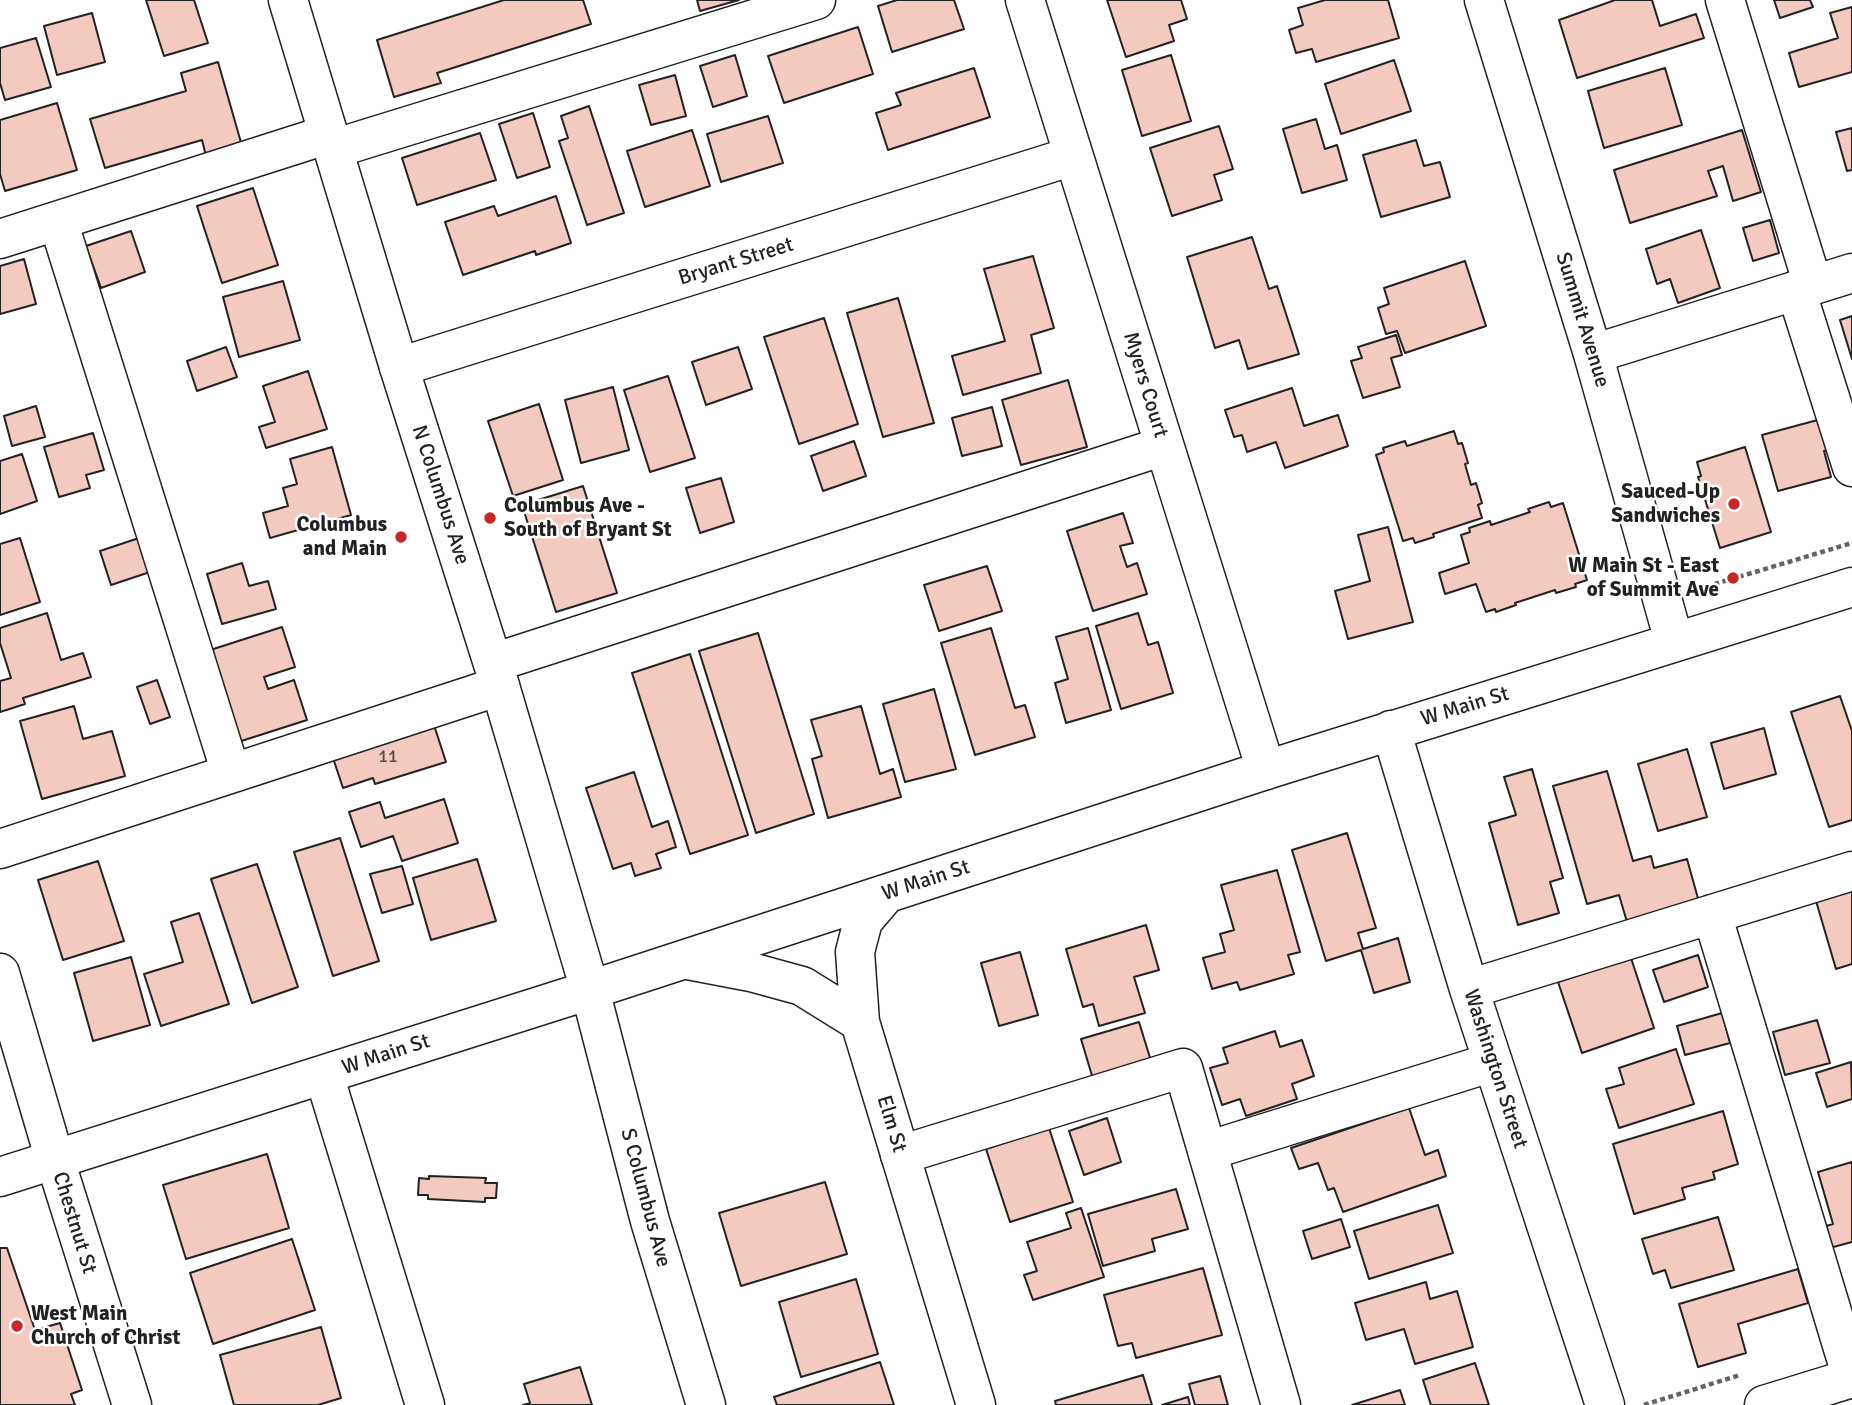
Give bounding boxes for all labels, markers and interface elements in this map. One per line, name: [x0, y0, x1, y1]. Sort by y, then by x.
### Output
street label: Bryant Street: [675, 233, 797, 291]
street label: Summit Avenue: [1550, 249, 1614, 391]
street label: Myers Court: [1117, 329, 1173, 441]
street label: N Columbus Ave: [406, 422, 474, 568]
place label: Sauced-Up Sandwiches: [1611, 479, 1720, 529]
place label: Columbus Ave - South of Bryant St: [504, 493, 672, 543]
marker: Sauced-Up Sandwiches: [1726, 496, 1742, 512]
marker: Columbus Ave - South of Bryant St: [482, 510, 498, 526]
place label: Columbus and Main: [297, 512, 387, 562]
marker: Columbus and Main: [393, 529, 409, 545]
place label: W Main St - East of Summit Ave: [1568, 553, 1719, 603]
marker: W Main St - East of Summit Ave: [1725, 570, 1741, 586]
street label: W Main St: [1418, 682, 1512, 732]
house number: 11: [378, 746, 398, 768]
street label: W Main St: [879, 855, 973, 907]
street label: Washington Street: [1457, 986, 1533, 1152]
street label: W Main St: [339, 1029, 433, 1081]
street label: Elm St: [870, 1092, 912, 1156]
street label: S Columbus Ave: [614, 1126, 676, 1270]
street label: Chestnut St: [47, 1169, 101, 1277]
place label: West Main Church of Christ: [31, 1301, 180, 1351]
marker: West Main Church of Christ: [9, 1318, 25, 1334]

